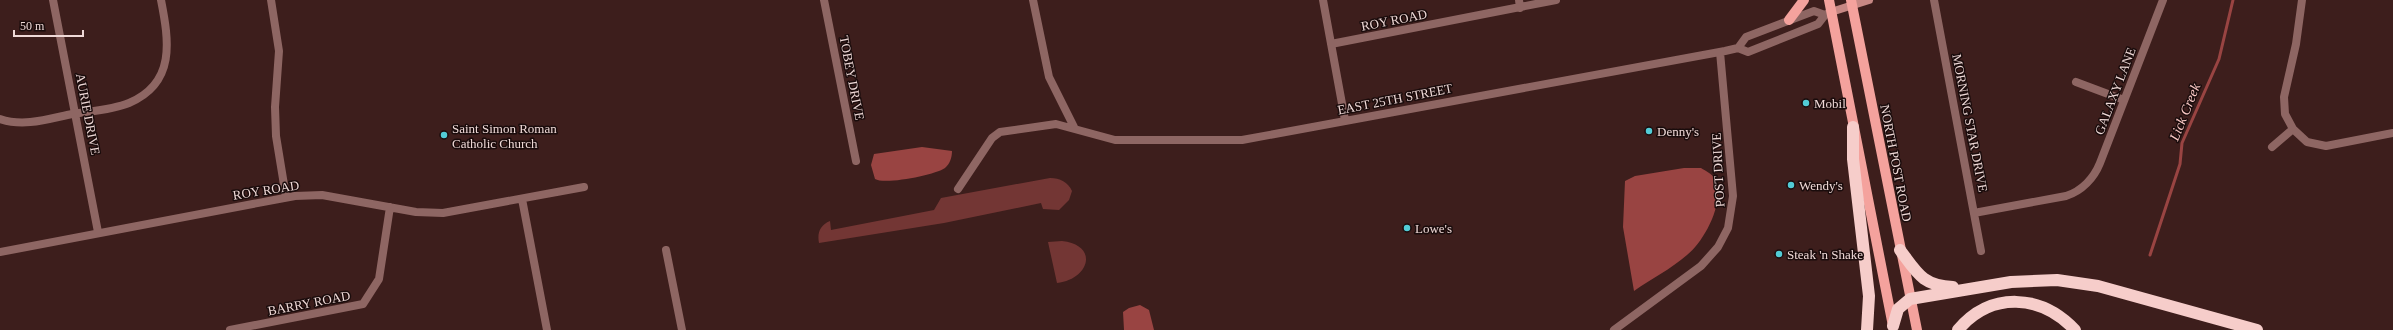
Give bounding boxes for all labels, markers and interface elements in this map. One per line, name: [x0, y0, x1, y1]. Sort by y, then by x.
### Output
street label: ROY ROAD: [1360, 6, 1428, 34]
scale bar: [14, 12, 83, 38]
text: 50 m: [20, 19, 45, 33]
street label: TOBEY DRIVE: [836, 35, 868, 121]
street label: GALAXY LANE: [2091, 45, 2139, 137]
street label: MORNING STAR DRIVE: [1949, 53, 1991, 193]
street label: AURIE DRIVE: [73, 72, 103, 156]
street label: EAST 25TH STREET: [1336, 80, 1454, 118]
water label: Lick Creek: [2166, 80, 2204, 144]
place label: Mobil: [1814, 96, 1846, 111]
marker: Mobil: [1801, 98, 1811, 108]
street label: NORTH POST ROAD: [1877, 103, 1915, 223]
place label: Saint Simon Roman Catholic Church: [452, 121, 557, 151]
place label: Denny's: [1657, 124, 1699, 139]
marker: Denny's: [1644, 126, 1654, 136]
marker: Saint Simon Roman Catholic Church: [439, 130, 449, 140]
street label: POST DRIVE: [1709, 132, 1727, 208]
street label: ROY ROAD: [232, 177, 300, 203]
place label: Wendy's: [1799, 178, 1843, 193]
marker: Wendy's: [1786, 180, 1796, 190]
place label: Lowe's: [1415, 221, 1452, 236]
marker: Lowe's: [1402, 223, 1412, 233]
place label: Steak 'n Shake: [1787, 247, 1863, 262]
marker: Steak 'n Shake: [1774, 249, 1784, 259]
street label: BARRY ROAD: [266, 288, 352, 318]

